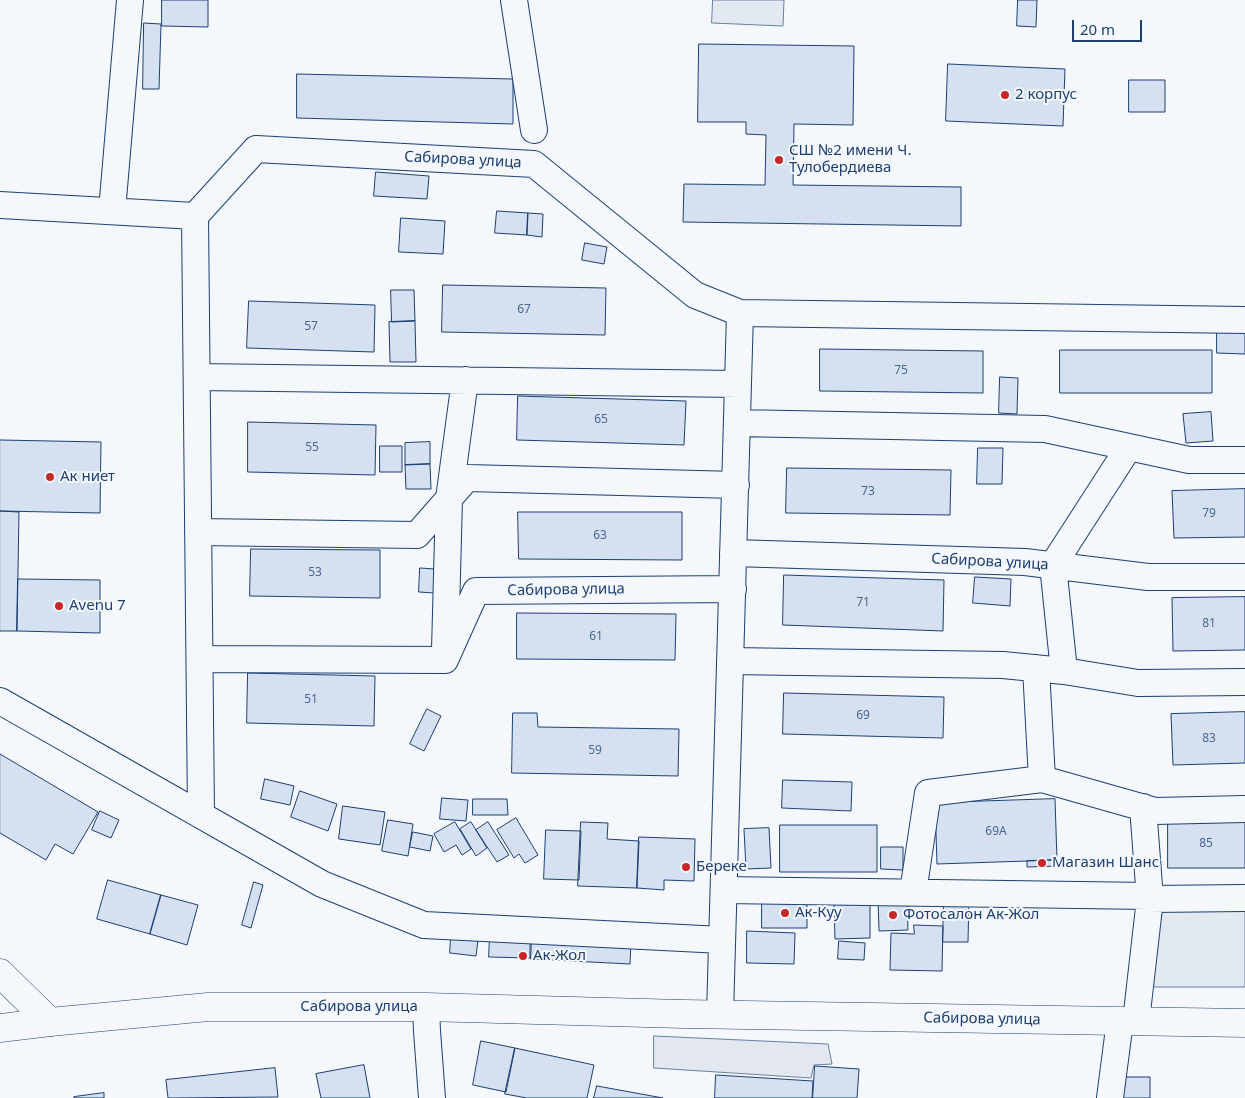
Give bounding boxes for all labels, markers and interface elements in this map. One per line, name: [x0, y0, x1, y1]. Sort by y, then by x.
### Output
scale bar: [1075, 10, 1145, 42]
text: 20 m: [1080, 19, 1115, 39]
place label: 2 корпус: [1015, 86, 1077, 104]
marker: 2 корпус: [999, 89, 1011, 101]
place label: СШ №2 имени Ч. Тулобердиева: [789, 142, 911, 177]
street label: Сабирова улица: [404, 148, 522, 172]
marker: СШ №2 имени Ч. Тулобердиева: [773, 154, 785, 166]
house number: 67: [517, 303, 531, 317]
house number: 57: [304, 320, 318, 334]
house number: 75: [894, 364, 908, 378]
house number: 65: [594, 413, 608, 427]
house number: 55: [305, 441, 319, 455]
place label: Ак ниет: [60, 468, 115, 486]
marker: Ак ниет: [44, 471, 56, 483]
house number: 73: [861, 485, 875, 499]
house number: 79: [1202, 507, 1216, 521]
house number: 63: [593, 529, 607, 543]
street label: Сабирова улица: [931, 550, 1049, 574]
house number: 53: [308, 566, 322, 580]
street label: Сабирова улица: [507, 580, 625, 600]
house number: 71: [856, 596, 870, 610]
place label: Avenu 7: [69, 597, 126, 615]
marker: Avenu 7: [53, 600, 65, 612]
house number: 81: [1202, 617, 1216, 631]
house number: 61: [589, 630, 603, 644]
house number: 51: [304, 693, 318, 707]
house number: 69: [856, 709, 870, 723]
house number: 83: [1202, 732, 1216, 746]
house number: 59: [588, 744, 602, 758]
house number: 69А: [985, 825, 1007, 839]
house number: 85: [1199, 837, 1213, 851]
place label: Магазин Шанс: [1052, 854, 1159, 872]
marker: Магазин Шанс: [1036, 857, 1048, 869]
place label: Береке: [696, 858, 747, 876]
marker: Береке: [680, 861, 692, 873]
place label: Ак-Куу: [795, 904, 842, 922]
place label: Фотосалон Ак-Жол: [903, 906, 1039, 924]
marker: Ак-Куу: [779, 907, 791, 919]
marker: Фотосалон Ак-Жол: [887, 909, 899, 921]
place label: Ак-Жол: [533, 947, 586, 965]
marker: Ак-Жол: [517, 950, 529, 962]
street label: Сабирова улица: [300, 998, 418, 1016]
street label: Сабирова улица: [923, 1009, 1041, 1029]

